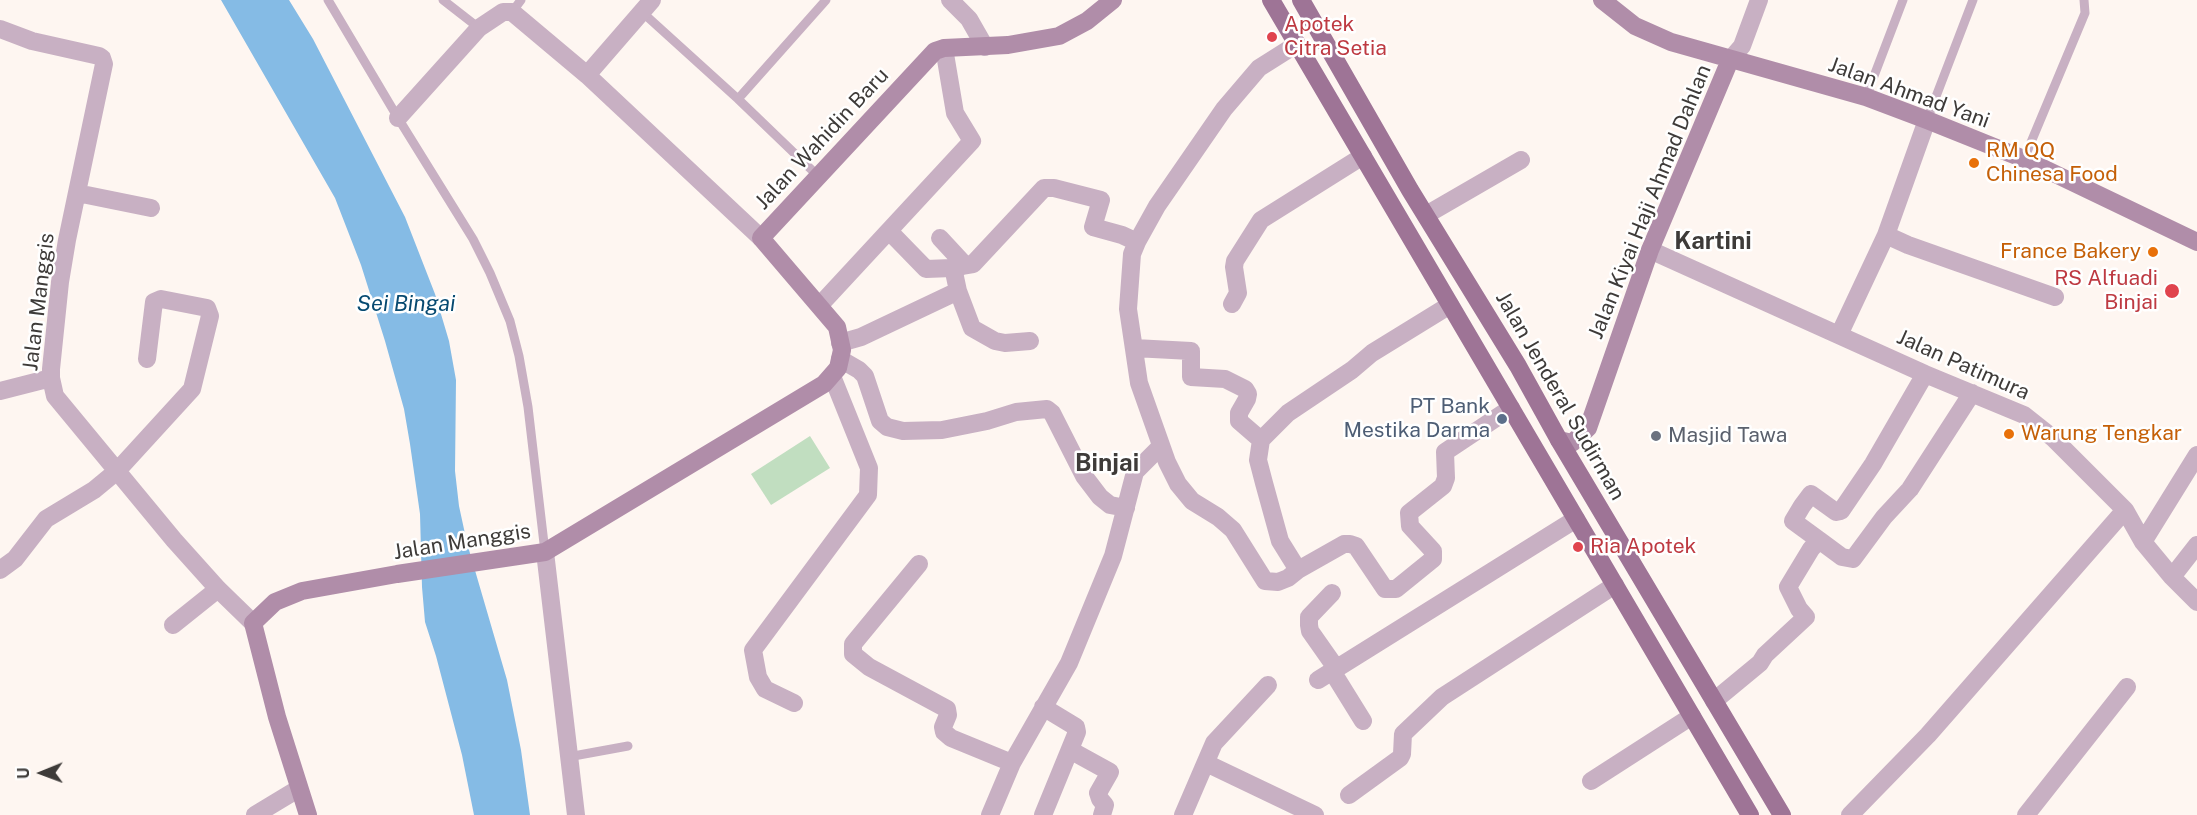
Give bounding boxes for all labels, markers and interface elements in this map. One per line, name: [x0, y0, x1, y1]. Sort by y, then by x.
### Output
place label: Apotek Citra Setia: [1284, 12, 1387, 62]
marker: Apotek Citra Setia: [1265, 30, 1279, 44]
street label: Jalan Ahmad Yani: [1825, 52, 1993, 134]
street label: Jalan Kiyai Haji Ahmad Dahlan: [1583, 61, 1717, 343]
street label: Jalan Wahidin Baru: [750, 63, 894, 215]
place label: RM QQ Chinesa Food: [1986, 138, 2118, 188]
marker: RM QQ Chinesa Food: [1967, 156, 1981, 170]
district label: Kartini: [1674, 228, 1752, 256]
street label: Jalan Manggis: [18, 232, 60, 372]
place label: France Bakery: [2000, 239, 2141, 265]
marker: France Bakery: [2146, 245, 2160, 259]
place label: RS Alfuadi Binjai: [2054, 266, 2158, 316]
marker: RS Alfuadi Binjai: [2163, 282, 2181, 300]
street label: Jalan Jenderal Sudirman: [1490, 287, 1630, 505]
water label: Sei Bingai: [357, 291, 455, 317]
street label: Jalan Patimura: [1893, 324, 2033, 406]
place label: PT Bank Mestika Darma: [1343, 394, 1490, 444]
marker: PT Bank Mestika Darma: [1495, 412, 1509, 426]
place label: Warung Tengkar: [2021, 421, 2182, 447]
place label: Masjid Tawa: [1668, 423, 1787, 449]
marker: Warung Tengkar: [2002, 427, 2016, 441]
marker: Masjid Tawa: [1649, 429, 1663, 443]
district label: Binjai: [1075, 450, 1139, 478]
street label: Jalan Manggis: [391, 519, 533, 565]
place label: Ria Apotek: [1590, 534, 1696, 560]
marker: Ria Apotek: [1571, 540, 1585, 554]
north arrow: [12, 743, 72, 803]
text: U: [14, 767, 33, 779]

